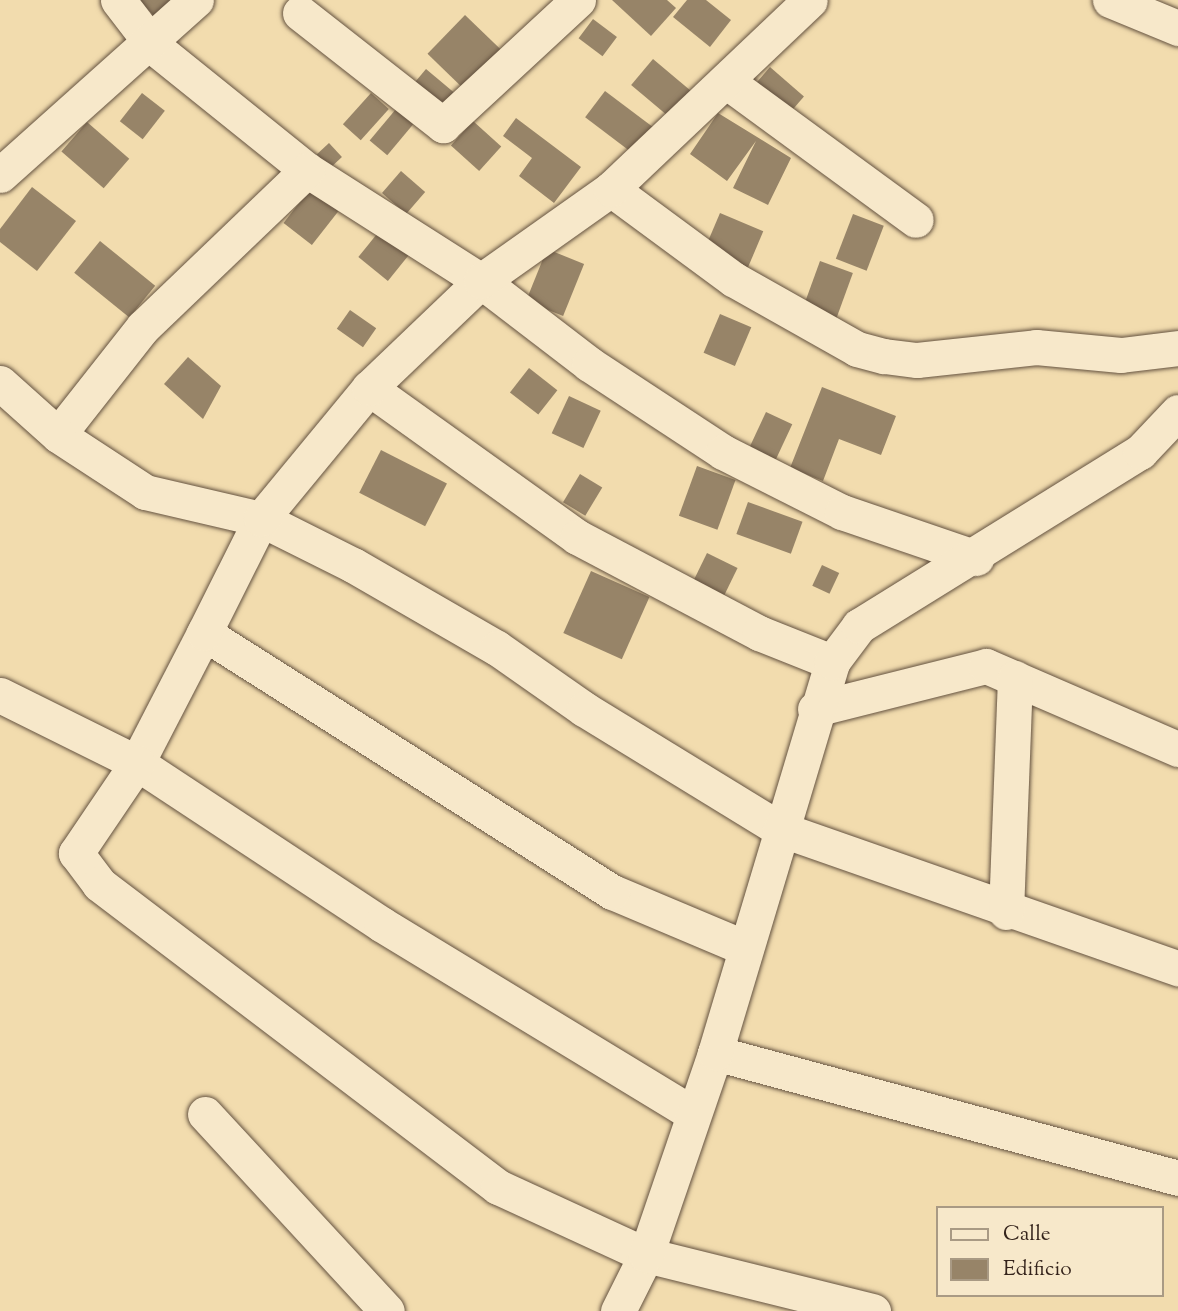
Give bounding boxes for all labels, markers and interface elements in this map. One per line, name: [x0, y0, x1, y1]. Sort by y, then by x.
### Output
legend: [936, 1206, 1164, 1297]
text: Calle: [1003, 1220, 1051, 1250]
text: Edificio: [1003, 1255, 1072, 1285]

